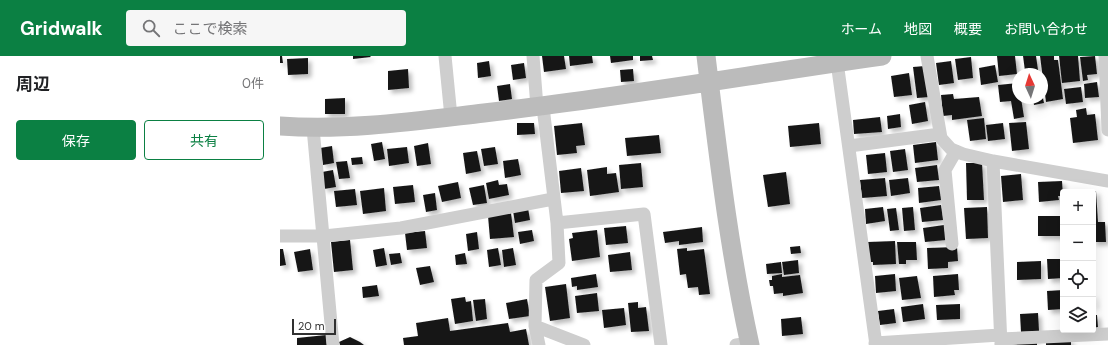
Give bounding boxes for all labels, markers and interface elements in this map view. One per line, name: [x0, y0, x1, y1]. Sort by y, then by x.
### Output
search box: [126, 10, 406, 46]
text: Gridwalk: [20, 16, 102, 41]
icon: search: [140, 17, 162, 39]
text: ここで検索: [172, 19, 248, 39]
text: ホーム: [840, 20, 882, 38]
text: 地図: [904, 20, 932, 38]
text: 概要: [954, 20, 982, 38]
text: お問い合わせ: [1004, 20, 1088, 38]
north arrow: [1012, 68, 1048, 104]
text: 周辺: [16, 73, 50, 95]
text: 0件: [242, 75, 264, 92]
button: 保存: [16, 120, 136, 160]
button: 共有: [144, 120, 264, 160]
map controls: [1060, 189, 1096, 333]
button: +: [1060, 189, 1096, 225]
button: −: [1060, 225, 1096, 261]
button: locate: [1060, 261, 1096, 297]
button: layers: [1060, 297, 1096, 333]
scale bar: [292, 317, 336, 336]
text: 20 m: [298, 319, 324, 333]

